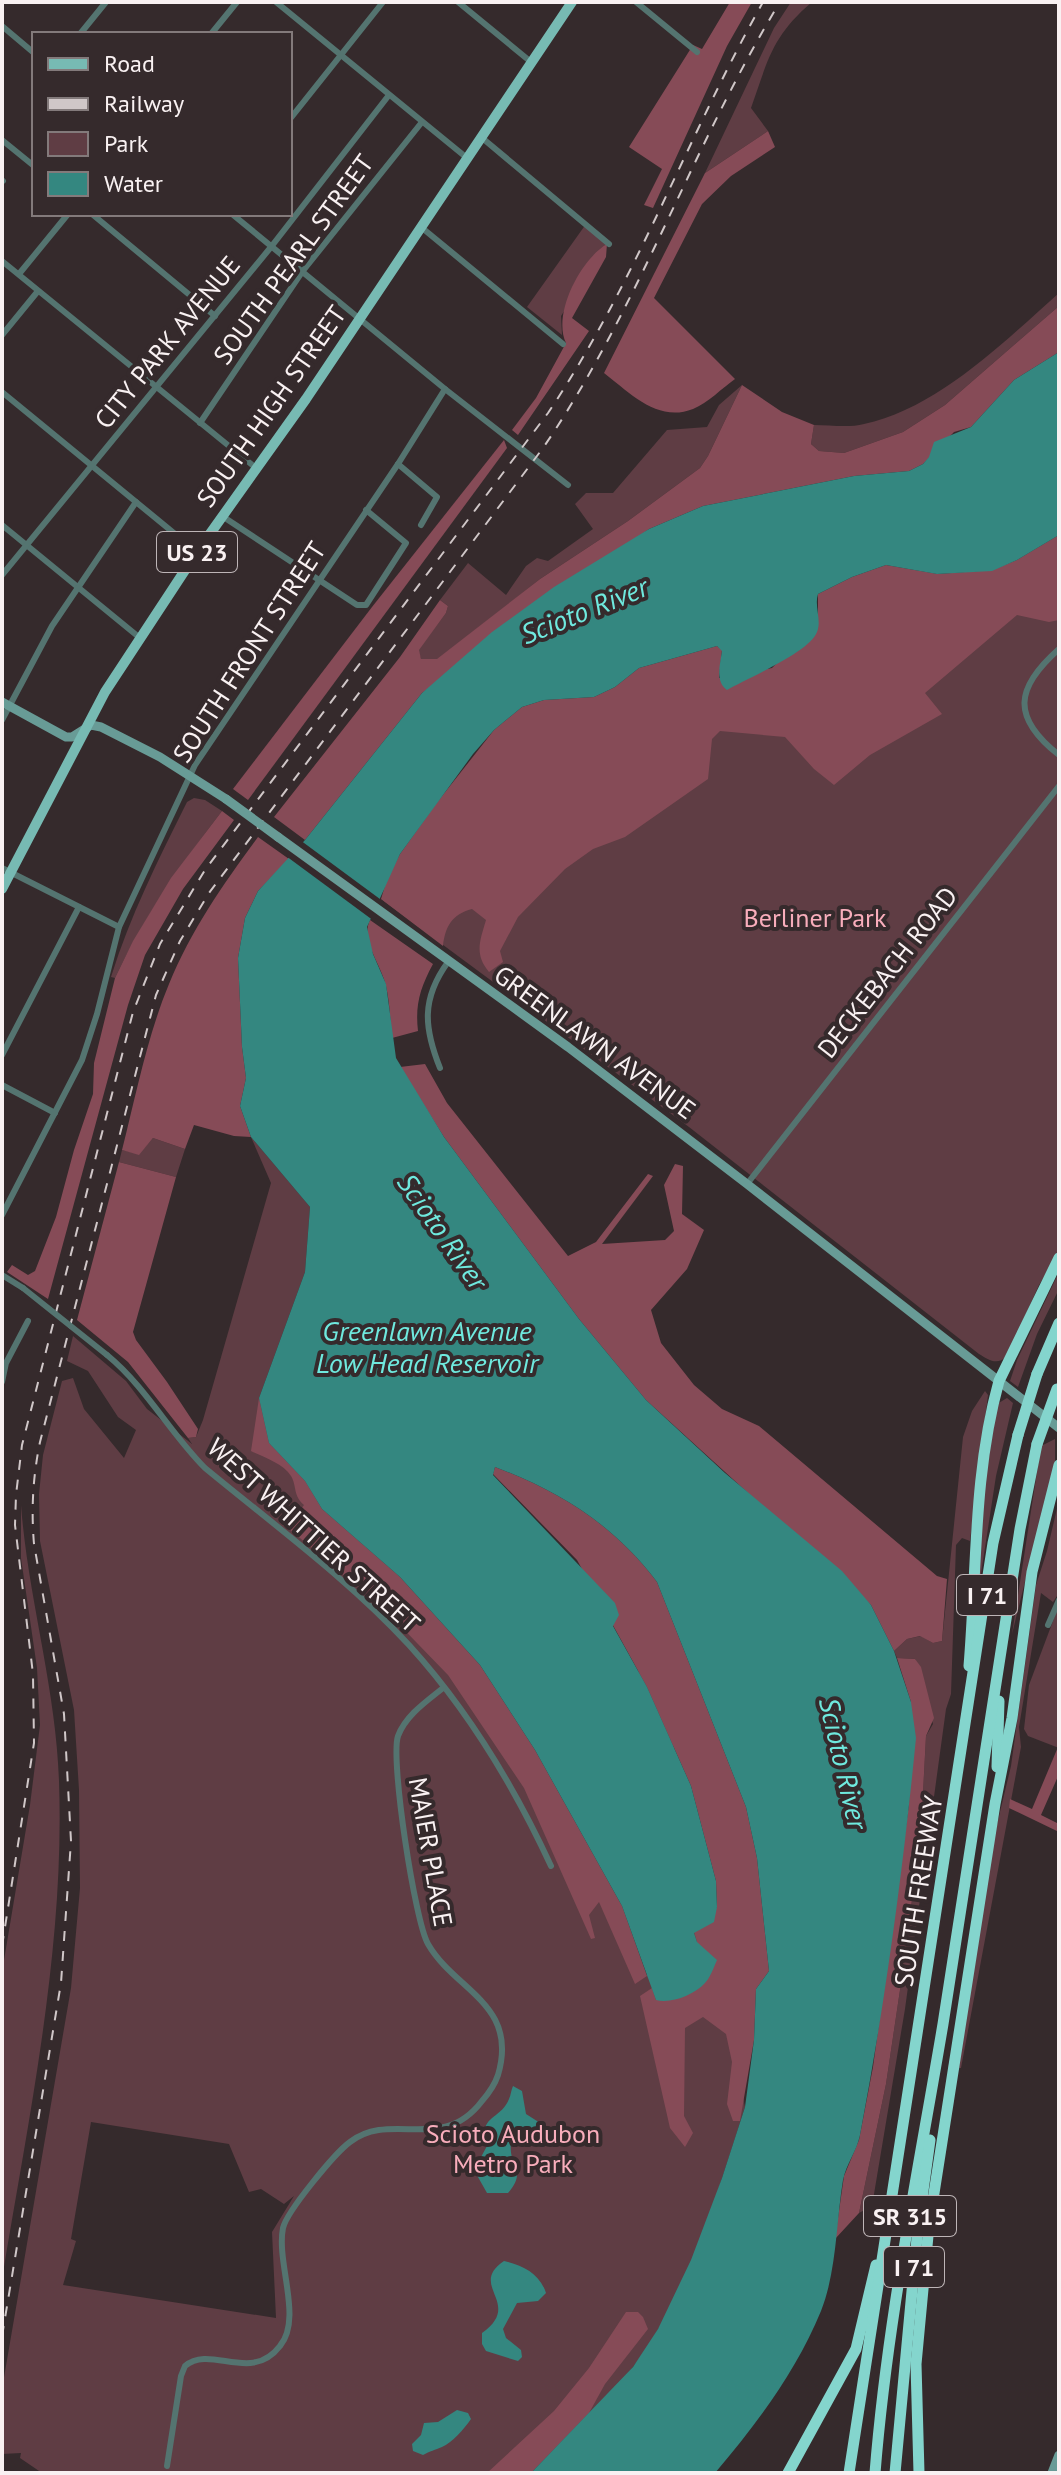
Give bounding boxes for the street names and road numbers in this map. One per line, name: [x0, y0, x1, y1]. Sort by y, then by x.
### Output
street label: SOUTH PEARL STREET: [206, 147, 380, 371]
street label: CITY PARK AVENUE: [87, 249, 247, 435]
street label: SOUTH HIGH STREET: [189, 299, 353, 513]
road number: US 23: [157, 532, 237, 572]
street label: SOUTH FRONT STREET: [165, 535, 333, 769]
street label: DECKEBACH ROAD: [810, 880, 964, 1064]
street label: GREENLAWN AVENUE: [488, 958, 702, 1126]
street label: WEST WHITTIER STREET: [201, 1431, 427, 1639]
road number: I 71: [957, 1575, 1017, 1615]
street label: MAIER PLACE: [402, 1775, 460, 1929]
street label: SOUTH FREEWAY: [887, 1793, 949, 1989]
road number: SR 315: [864, 2196, 956, 2236]
road number: I 71: [884, 2247, 944, 2287]

